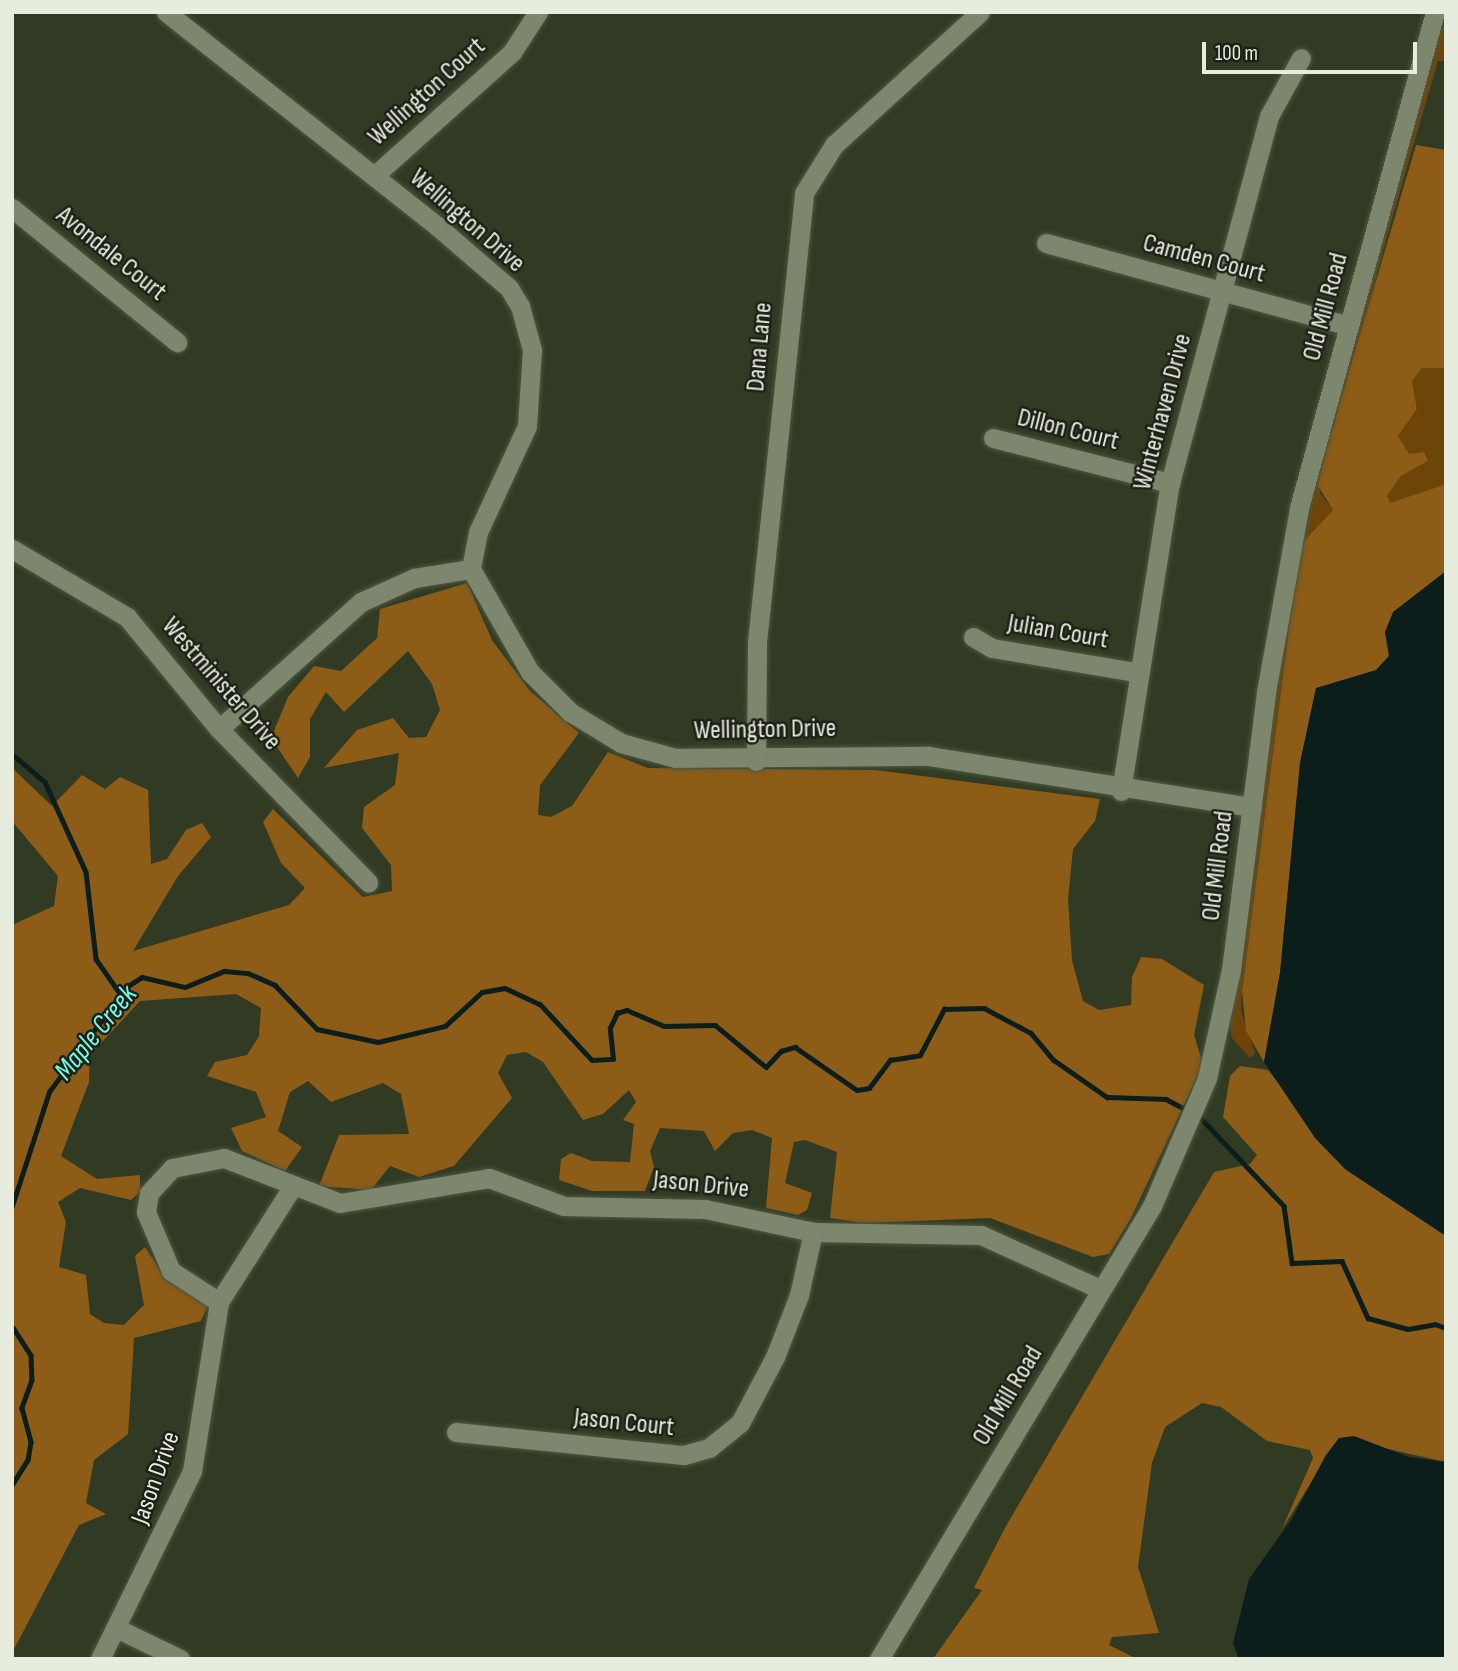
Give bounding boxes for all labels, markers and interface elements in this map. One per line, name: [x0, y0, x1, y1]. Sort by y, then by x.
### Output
scale bar: [1206, 28, 1421, 72]
street label: Wellington Court: [362, 31, 492, 153]
text: 100 m: [1215, 41, 1258, 66]
street label: Wellington Drive: [403, 162, 531, 280]
street label: Avondale Court: [50, 200, 172, 308]
street label: Camden Court: [1140, 228, 1268, 290]
street label: Old Mill Road: [1297, 250, 1355, 364]
street label: Dana Lane: [741, 301, 779, 393]
street label: Winterhaven Drive: [1127, 330, 1199, 494]
street label: Dillon Court: [1014, 402, 1122, 458]
street label: Julian Court: [1005, 608, 1111, 656]
street label: Westminister Drive: [155, 611, 287, 757]
street label: Wellington Drive: [693, 713, 837, 747]
street label: Old Mill Road: [1196, 809, 1240, 923]
water label: Maple Creek: [48, 979, 144, 1087]
street label: Jason Drive: [652, 1164, 750, 1206]
street label: Old Mill Road: [966, 1341, 1050, 1451]
street label: Jason Court: [572, 1402, 676, 1444]
street label: Jason Drive: [125, 1428, 187, 1528]

